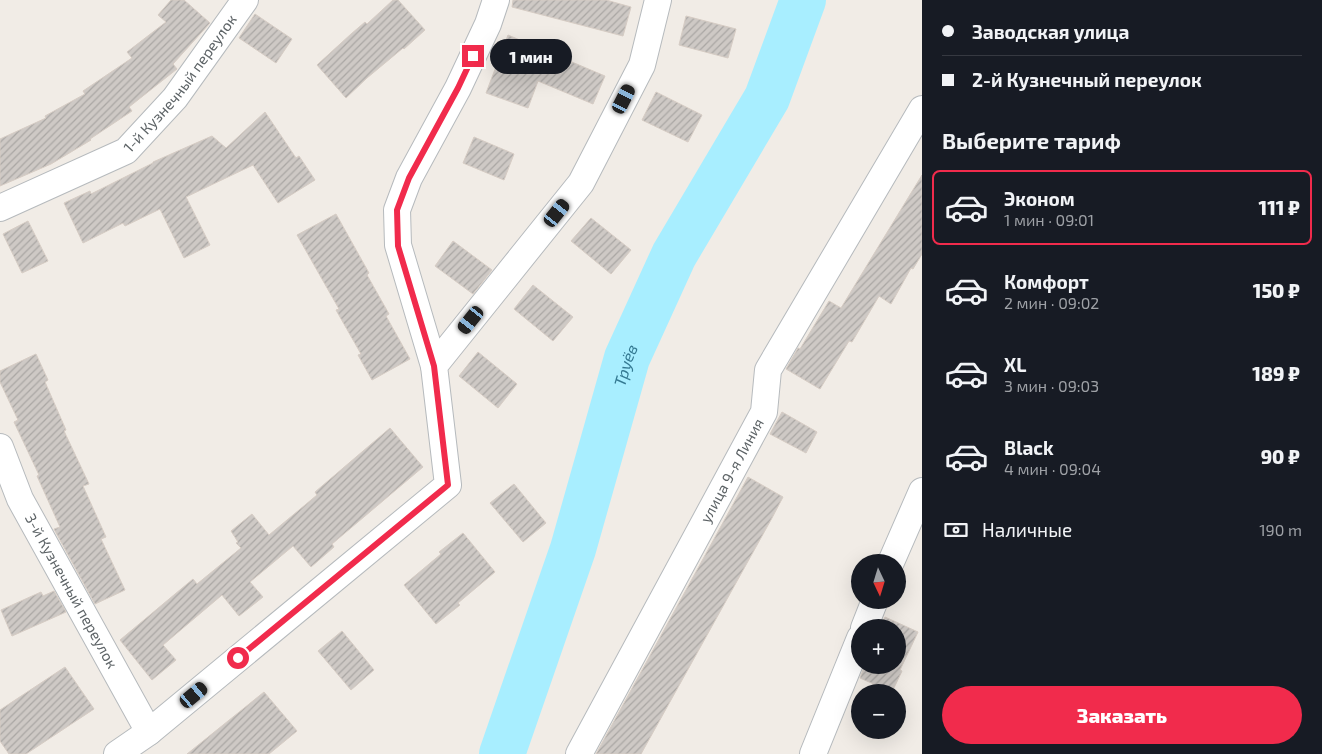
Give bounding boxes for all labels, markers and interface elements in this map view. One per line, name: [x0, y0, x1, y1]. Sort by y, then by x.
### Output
street label: 1-й Кузнечный переулок: [119, 10, 240, 156]
text: Заводская улица: [972, 20, 1129, 43]
callout: 1 мин: [490, 38, 573, 74]
route end: [462, 45, 484, 67]
text: 1 мин: [509, 47, 553, 66]
text: 2-й Кузнечный переулок: [972, 68, 1202, 91]
car: [610, 82, 637, 116]
text: Выберите тариф: [942, 127, 1121, 153]
icon: car: [944, 185, 989, 230]
text: Эконом: [1004, 187, 1075, 210]
text: 111 ₽: [1259, 196, 1300, 219]
car: [541, 197, 572, 229]
text: 1 мин · 09:01: [1004, 210, 1094, 229]
icon: car: [944, 268, 989, 313]
text: Комфорт: [1004, 270, 1089, 293]
text: 150 ₽: [1253, 279, 1300, 302]
text: 2 мин · 09:02: [1004, 293, 1099, 312]
car: [455, 304, 486, 336]
water label: Труёв: [609, 341, 641, 388]
icon: car: [944, 351, 989, 396]
text: XL: [1004, 353, 1026, 376]
text: 189 ₽: [1252, 362, 1300, 385]
text: 3 мин · 09:03: [1004, 376, 1099, 395]
street label: улица 9-я Линия: [696, 415, 767, 526]
icon: car: [944, 434, 989, 479]
text: Black: [1004, 436, 1054, 459]
text: 90 ₽: [1261, 445, 1300, 468]
text: 4 мин · 09:04: [1004, 459, 1101, 478]
street label: 3-й Кузнечный переулок: [22, 510, 122, 671]
icon: cash: [942, 516, 970, 544]
text: Наличные: [982, 518, 1072, 541]
text: 190 m: [1259, 520, 1302, 539]
north arrow: [851, 554, 906, 609]
map controls: [851, 554, 906, 739]
button: +: [851, 619, 906, 674]
route start: [227, 647, 249, 669]
car: [177, 680, 210, 710]
button: −: [851, 684, 906, 739]
button: Заказать: [942, 686, 1302, 744]

